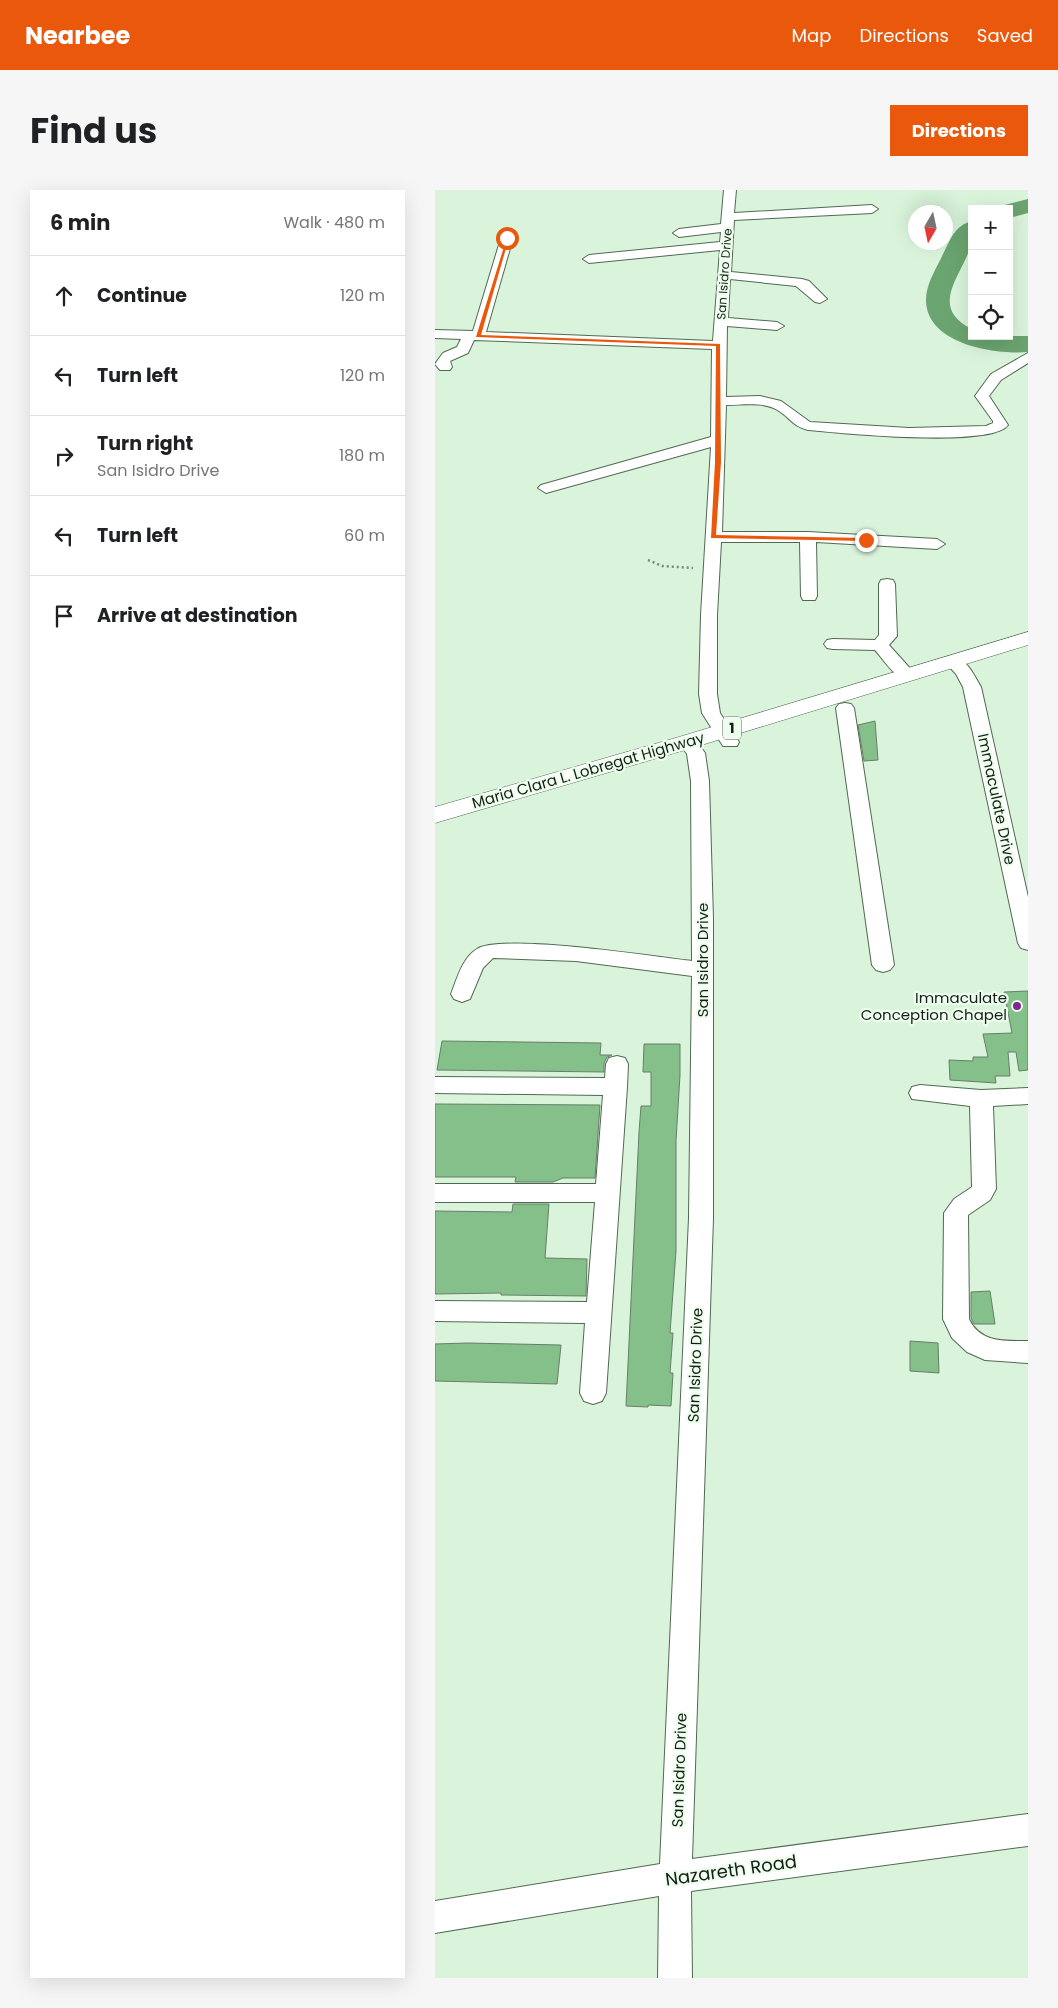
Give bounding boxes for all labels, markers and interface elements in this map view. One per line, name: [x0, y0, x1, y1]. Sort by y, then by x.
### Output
text: Nearbee: [25, 19, 130, 52]
text: Map: [792, 23, 831, 48]
text: Directions: [859, 23, 949, 48]
text: Saved: [977, 23, 1033, 48]
button: Directions: [890, 105, 1028, 156]
text: Find us: [30, 106, 157, 155]
north arrow: [908, 205, 953, 250]
map controls: [968, 205, 1013, 340]
button: +: [968, 205, 1013, 250]
text: 6 min: [50, 208, 110, 237]
text: Walk · 480 m: [283, 211, 385, 234]
route start: [496, 227, 519, 250]
street label: San Isidro Drive: [712, 228, 736, 320]
button: −: [968, 250, 1013, 295]
icon: ahead: [50, 282, 78, 310]
text: Continue: [97, 282, 187, 309]
text: 120 m: [340, 284, 385, 307]
button: locate: [968, 295, 1013, 340]
icon: left: [50, 362, 78, 390]
text: Turn left: [97, 362, 178, 389]
text: 120 m: [340, 364, 385, 387]
text: Turn right: [97, 430, 193, 457]
icon: right: [50, 442, 78, 470]
text: 180 m: [339, 444, 385, 467]
text: San Isidro Drive: [97, 459, 219, 482]
icon: left: [50, 522, 78, 550]
text: Turn left: [97, 522, 178, 549]
text: 60 m: [344, 524, 385, 547]
route end: [855, 529, 878, 552]
icon: arrive: [50, 602, 78, 630]
text: Arrive at destination: [97, 602, 298, 629]
road number: 1: [723, 716, 741, 740]
street label: Maria Clara L. Lobregat Highway: [469, 727, 707, 813]
street label: Immaculate Drive: [973, 731, 1021, 867]
street label: San Isidro Drive: [692, 903, 713, 1017]
place label: Immaculate Conception Chapel: [861, 987, 1007, 1025]
marker: Immaculate Conception Chapel: [1011, 1000, 1023, 1012]
street label: San Isidro Drive: [683, 1307, 707, 1423]
street label: San Isidro Drive: [667, 1712, 691, 1828]
street label: Nazareth Road: [664, 1848, 798, 1892]

